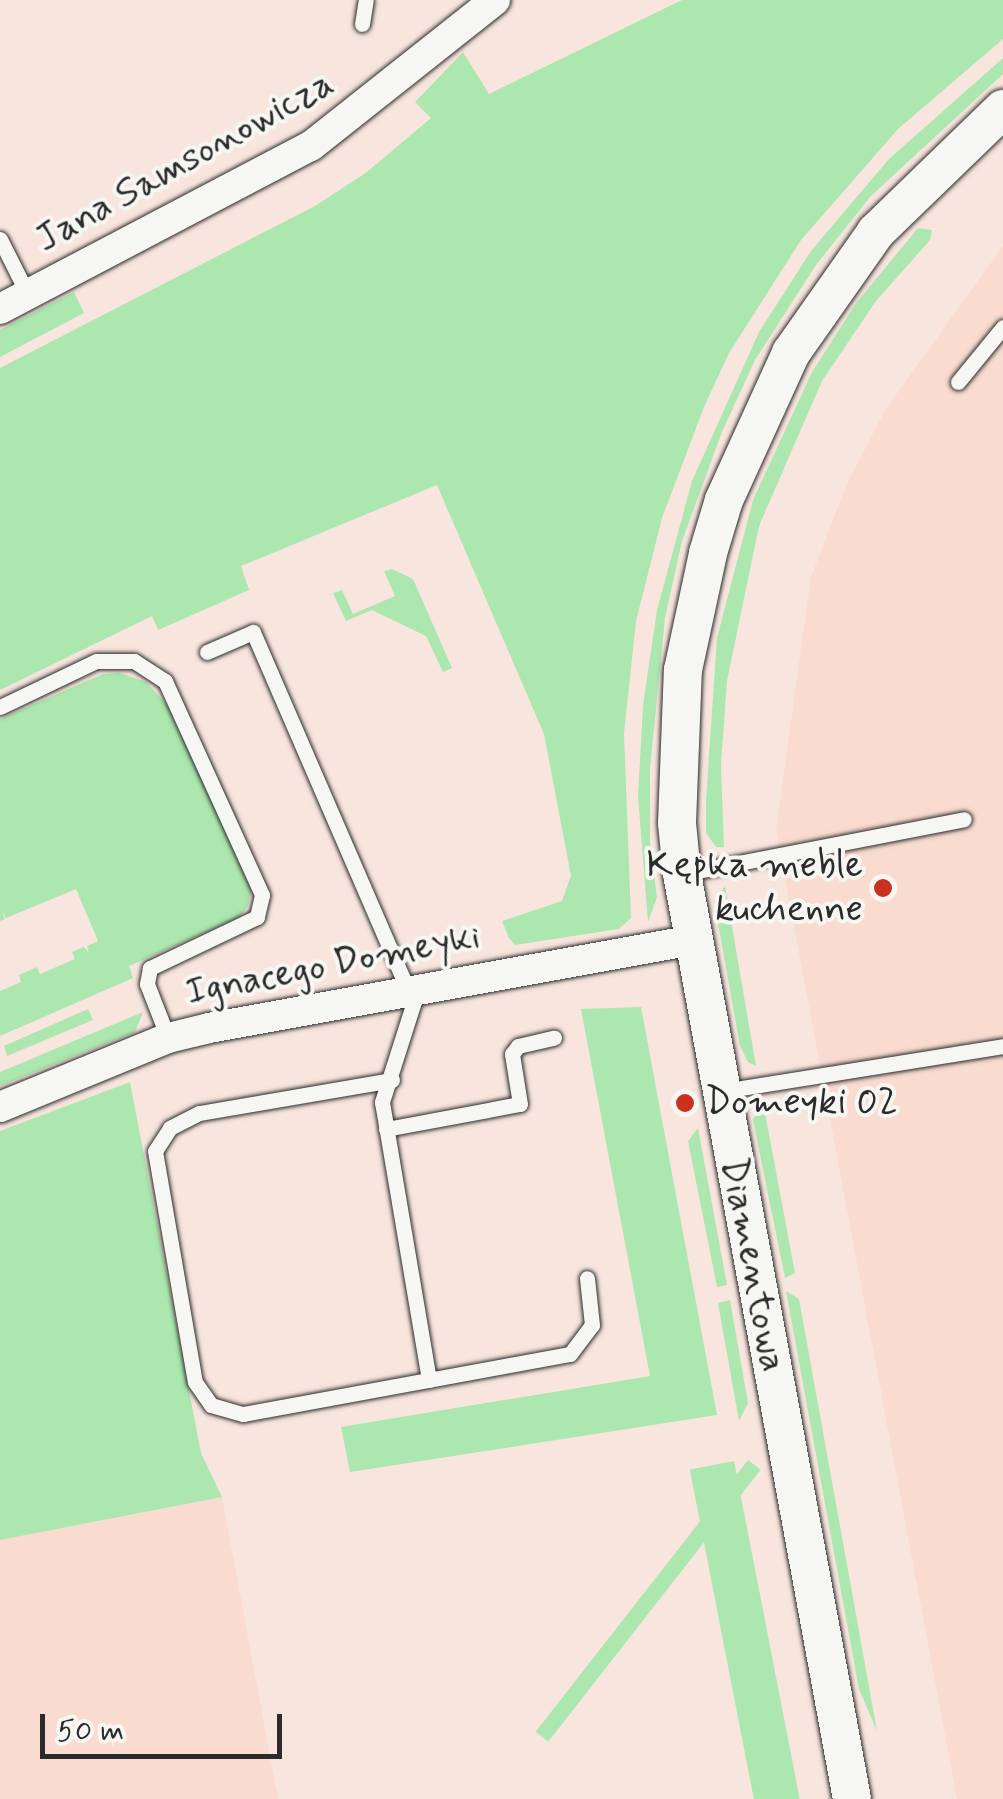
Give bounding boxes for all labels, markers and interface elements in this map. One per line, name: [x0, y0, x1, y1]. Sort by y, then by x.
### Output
street label: Jana Samsonowicza: [35, 65, 335, 259]
place label: Kępka meble kuchenne: [653, 843, 863, 932]
marker: Kępka meble kuchenne: [872, 877, 894, 899]
street label: Ignacego Domeyki: [185, 915, 481, 1015]
place label: Domeyki 02: [705, 1080, 898, 1126]
marker: Domeyki 02: [674, 1092, 696, 1114]
street label: Diamentowa: [709, 1154, 795, 1376]
scale bar: [45, 1694, 288, 1756]
text: 50 m: [57, 1712, 124, 1751]

